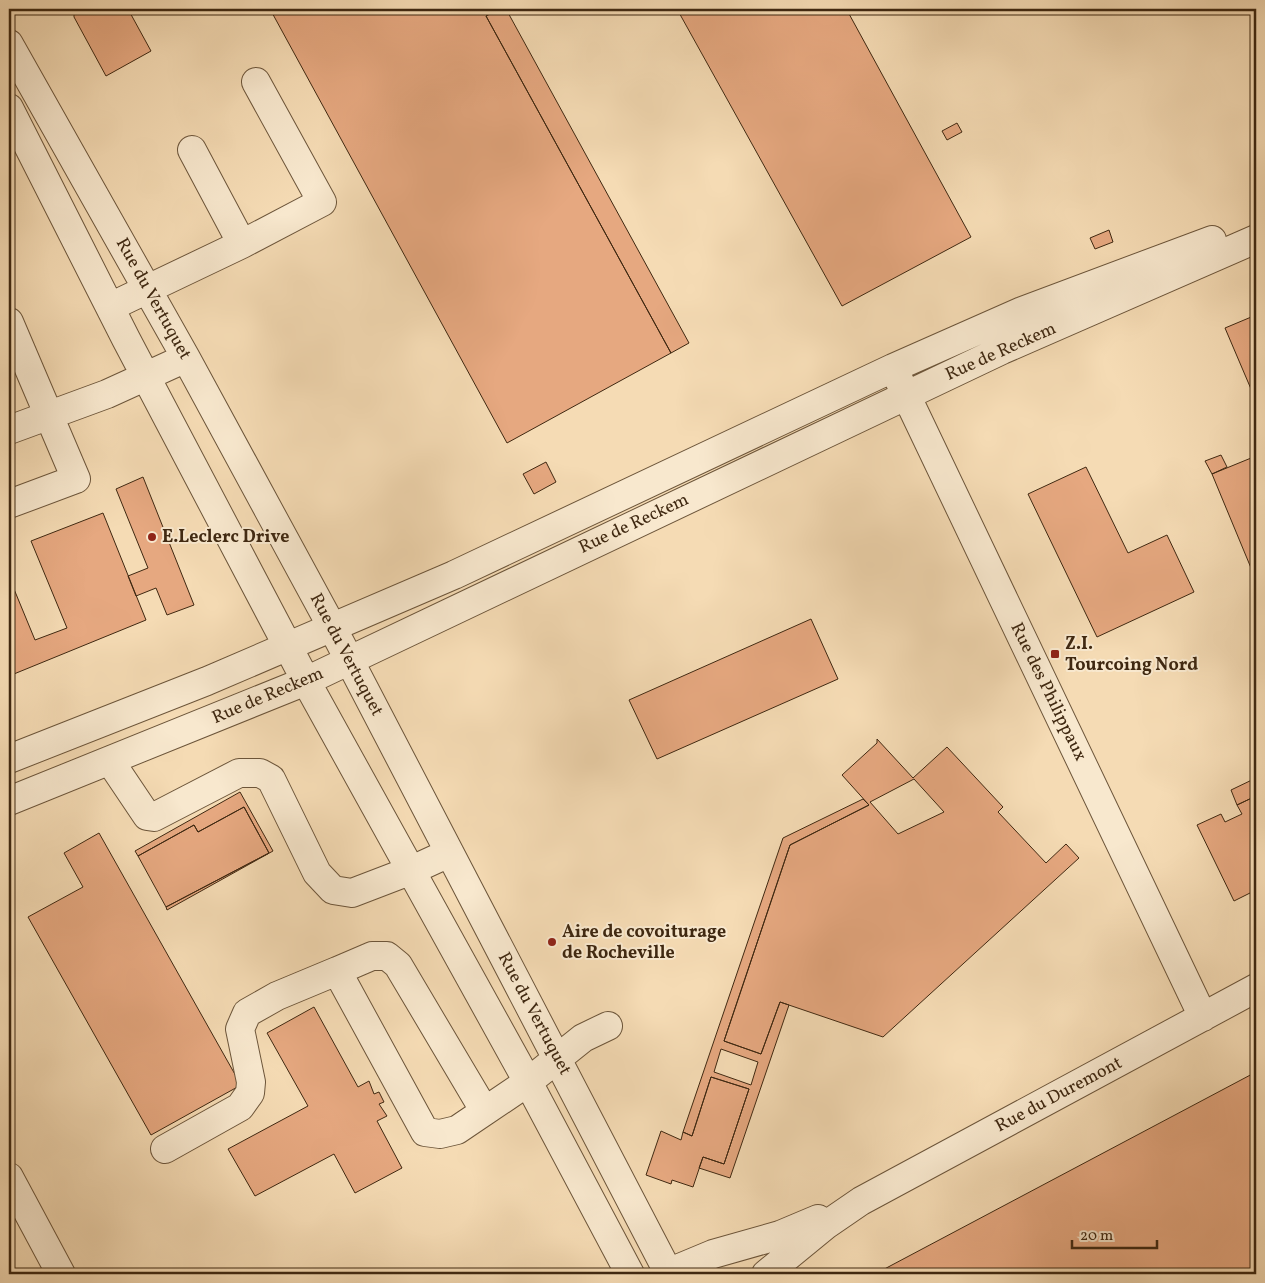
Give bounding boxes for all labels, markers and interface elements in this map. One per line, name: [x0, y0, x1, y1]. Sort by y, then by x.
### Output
street label: Rue du Vertuquet: [109, 233, 197, 365]
street label: Rue de Reckem: [942, 316, 1060, 388]
street label: Rue de Reckem: [575, 488, 693, 560]
place label: E.Leclerc Drive: [162, 525, 290, 550]
marker: E.Leclerc Drive: [146, 531, 158, 543]
street label: Rue du Vertuquet: [303, 589, 389, 721]
street label: Rue des Philippaux: [1004, 619, 1092, 765]
place label: Z.I. Tourcoing Nord: [1065, 632, 1198, 678]
marker: Z.I. Tourcoing Nord: [1049, 648, 1061, 660]
street label: Rue de Reckem: [208, 661, 328, 731]
place label: Aire de covoiturage de Rocheville: [562, 920, 726, 966]
marker: Aire de covoiturage de Rocheville: [546, 936, 558, 948]
street label: Rue du Vertuquet: [491, 948, 577, 1080]
street label: Rue du Duremont: [991, 1051, 1127, 1139]
scale bar: [1072, 1218, 1158, 1250]
text: 20 m: [1080, 1226, 1113, 1247]

